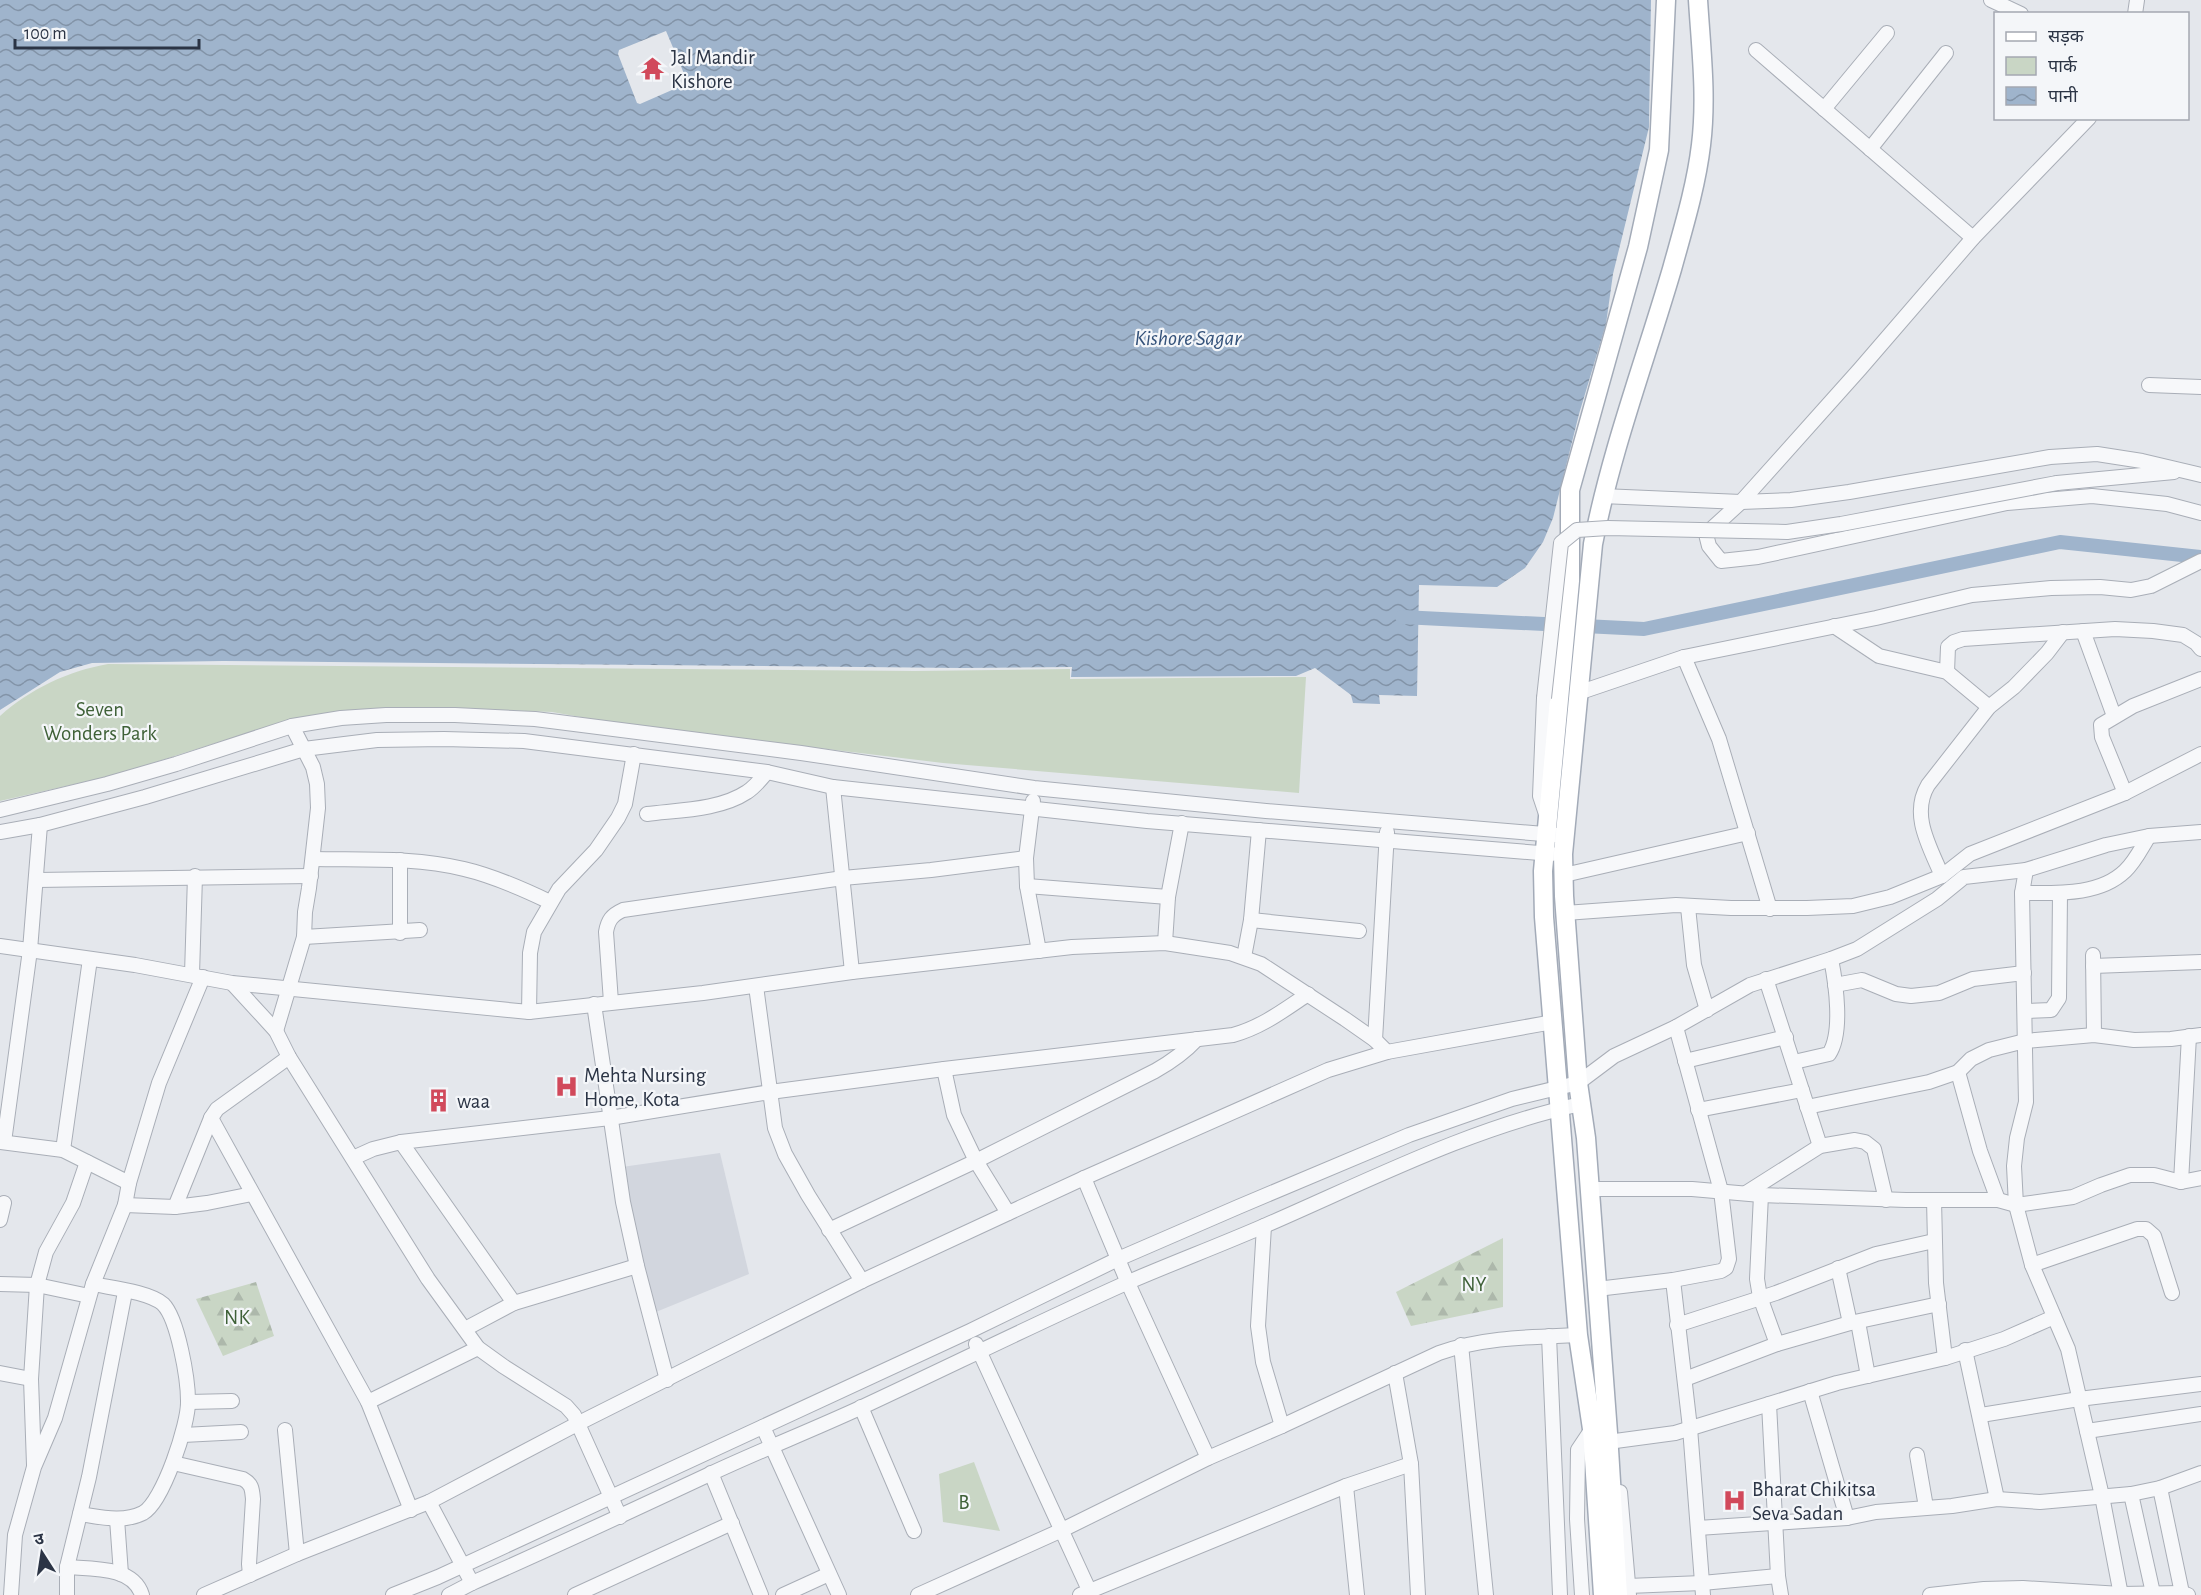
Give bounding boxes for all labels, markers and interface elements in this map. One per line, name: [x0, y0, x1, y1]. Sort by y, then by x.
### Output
scale bar: [15, 12, 200, 50]
legend: [1994, 12, 2189, 120]
text: 100 m: [24, 25, 67, 43]
text: सड़क: [2048, 28, 2085, 46]
place label: Jal Mandir Kishore: [671, 47, 755, 92]
text: पार्क: [2048, 55, 2078, 76]
temple icon: Jal Mandir Kishore: [640, 56, 666, 82]
text: पानी: [2048, 86, 2078, 106]
water label: Kishore Sagar: [1135, 327, 1242, 349]
park label: Seven Wonders Park: [43, 699, 157, 744]
place label: Mehta Nursing Home, Kota: [584, 1065, 707, 1110]
hospital icon: Mehta Nursing Home, Kota: [553, 1074, 579, 1100]
building icon: waa: [426, 1088, 452, 1114]
place label: waa: [457, 1091, 491, 1112]
park label: NY: [1461, 1274, 1487, 1295]
park label: NK: [224, 1307, 250, 1328]
place label: Bharat Chikitsa Seva Sadan: [1752, 1479, 1876, 1524]
hospital icon: Bharat Chikitsa Seva Sadan: [1721, 1488, 1747, 1514]
park label: B: [958, 1492, 970, 1513]
north arrow: [12, 1523, 72, 1583]
text: उ: [33, 1530, 46, 1548]

